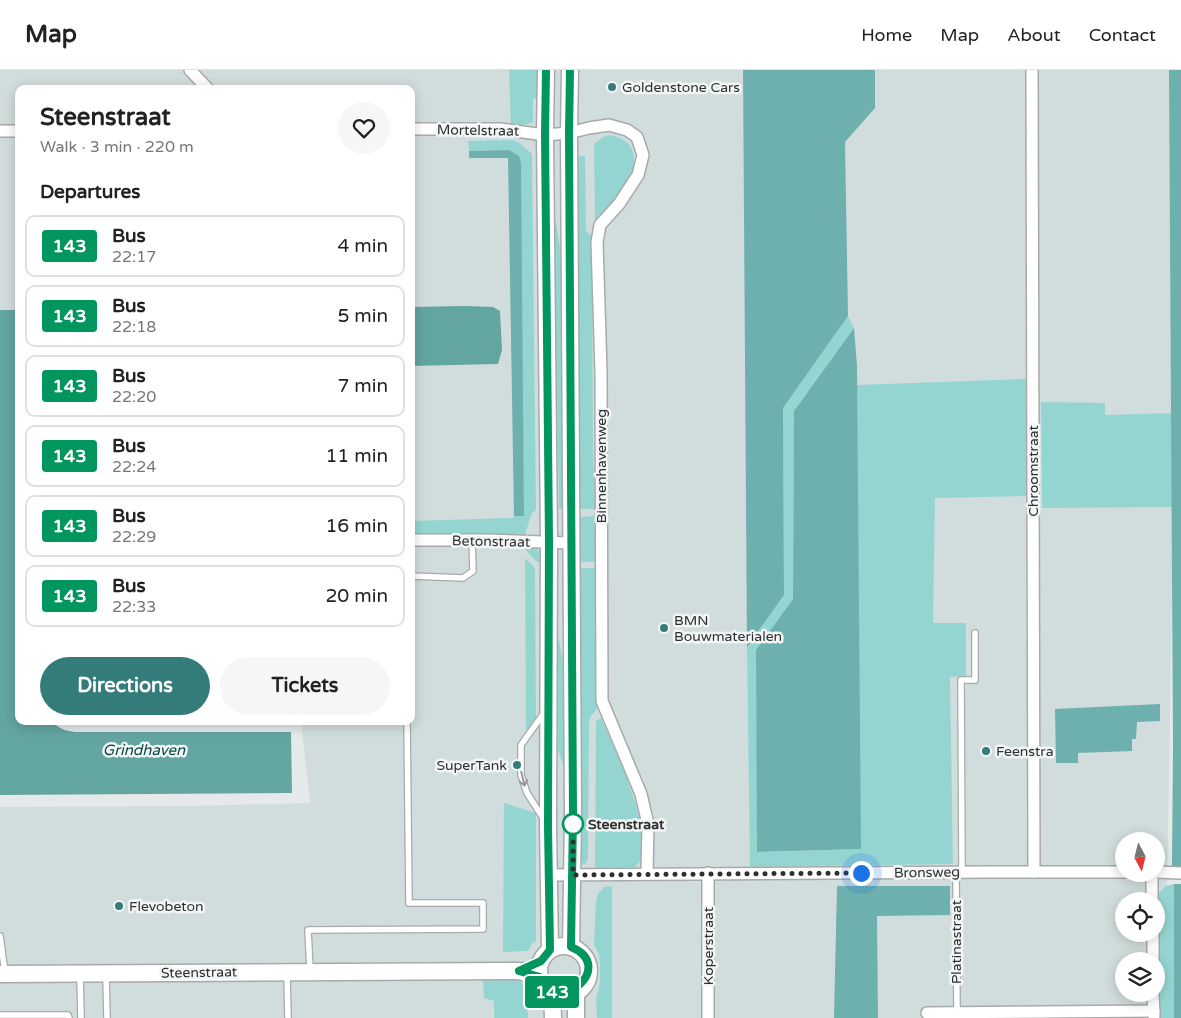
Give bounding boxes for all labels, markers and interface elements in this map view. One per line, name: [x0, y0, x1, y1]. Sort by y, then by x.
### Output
text: Map: [25, 20, 77, 49]
text: Home: [861, 24, 912, 46]
text: Map: [940, 24, 979, 46]
text: About: [1007, 24, 1061, 46]
text: Contact: [1089, 24, 1156, 46]
place label: Goldenstone Cars: [622, 79, 740, 96]
marker: Goldenstone Cars: [606, 81, 618, 93]
button: heart: [338, 102, 390, 154]
text: Steenstraat: [40, 103, 171, 132]
street label: Mortelstraat: [437, 121, 520, 140]
text: Walk · 3 min · 220 m: [40, 137, 194, 157]
text: Departures: [40, 181, 140, 203]
text: Bus: [112, 225, 146, 247]
text: 143: [53, 235, 86, 257]
text: 4 min: [337, 235, 388, 257]
text: 22:17: [112, 247, 156, 267]
text: Bus: [112, 295, 146, 317]
text: 143: [53, 305, 86, 327]
text: 5 min: [337, 305, 388, 327]
text: 22:18: [112, 317, 156, 337]
text: Bus: [112, 365, 146, 387]
text: 143: [53, 375, 86, 397]
text: 7 min: [337, 375, 388, 397]
text: 22:20: [112, 387, 156, 407]
street label: Binnenhavenweg: [593, 409, 610, 523]
street label: Chroomstraat: [1025, 425, 1042, 517]
text: Bus: [112, 435, 146, 457]
text: 143: [53, 445, 86, 467]
text: 11 min: [325, 445, 388, 467]
text: 22:24: [112, 457, 156, 477]
text: Bus: [112, 505, 146, 527]
text: 143: [53, 515, 86, 537]
text: 16 min: [325, 515, 388, 537]
text: 22:29: [112, 527, 156, 547]
street label: Betonstraat: [452, 532, 531, 551]
text: Bus: [112, 575, 146, 597]
text: 143: [53, 585, 86, 607]
text: 20 min: [325, 585, 388, 607]
text: 22:33: [112, 597, 156, 617]
place label: BMN Bouwmaterialen: [674, 612, 782, 645]
marker: BMN Bouwmaterialen: [658, 622, 670, 634]
button: Directions: [40, 657, 210, 715]
button: Tickets: [220, 657, 390, 715]
water label: Grindhaven: [103, 741, 186, 759]
place label: Feenstra: [996, 743, 1054, 760]
marker: Feenstra: [980, 745, 992, 757]
place label: SuperTank: [436, 757, 507, 774]
marker: SuperTank: [511, 759, 523, 771]
one-way arrow: [519, 771, 528, 787]
marker: Steenstraat: [562, 813, 584, 835]
place label: Steenstraat: [588, 816, 665, 833]
north arrow: [1115, 832, 1165, 882]
map controls: [1115, 832, 1165, 1002]
your location: [849, 861, 874, 886]
street label: Bronsweg: [894, 863, 960, 882]
button: locate: [1115, 892, 1165, 942]
place label: Flevobeton: [129, 898, 204, 915]
street label: Platinastraat: [948, 899, 965, 984]
marker: Flevobeton: [113, 900, 125, 912]
street label: Koperstraat: [700, 906, 717, 985]
button: layers: [1115, 952, 1165, 1002]
street label: Steenstraat: [161, 963, 238, 982]
line badge: 143: [523, 976, 581, 1008]
text: 143: [535, 981, 569, 1003]

